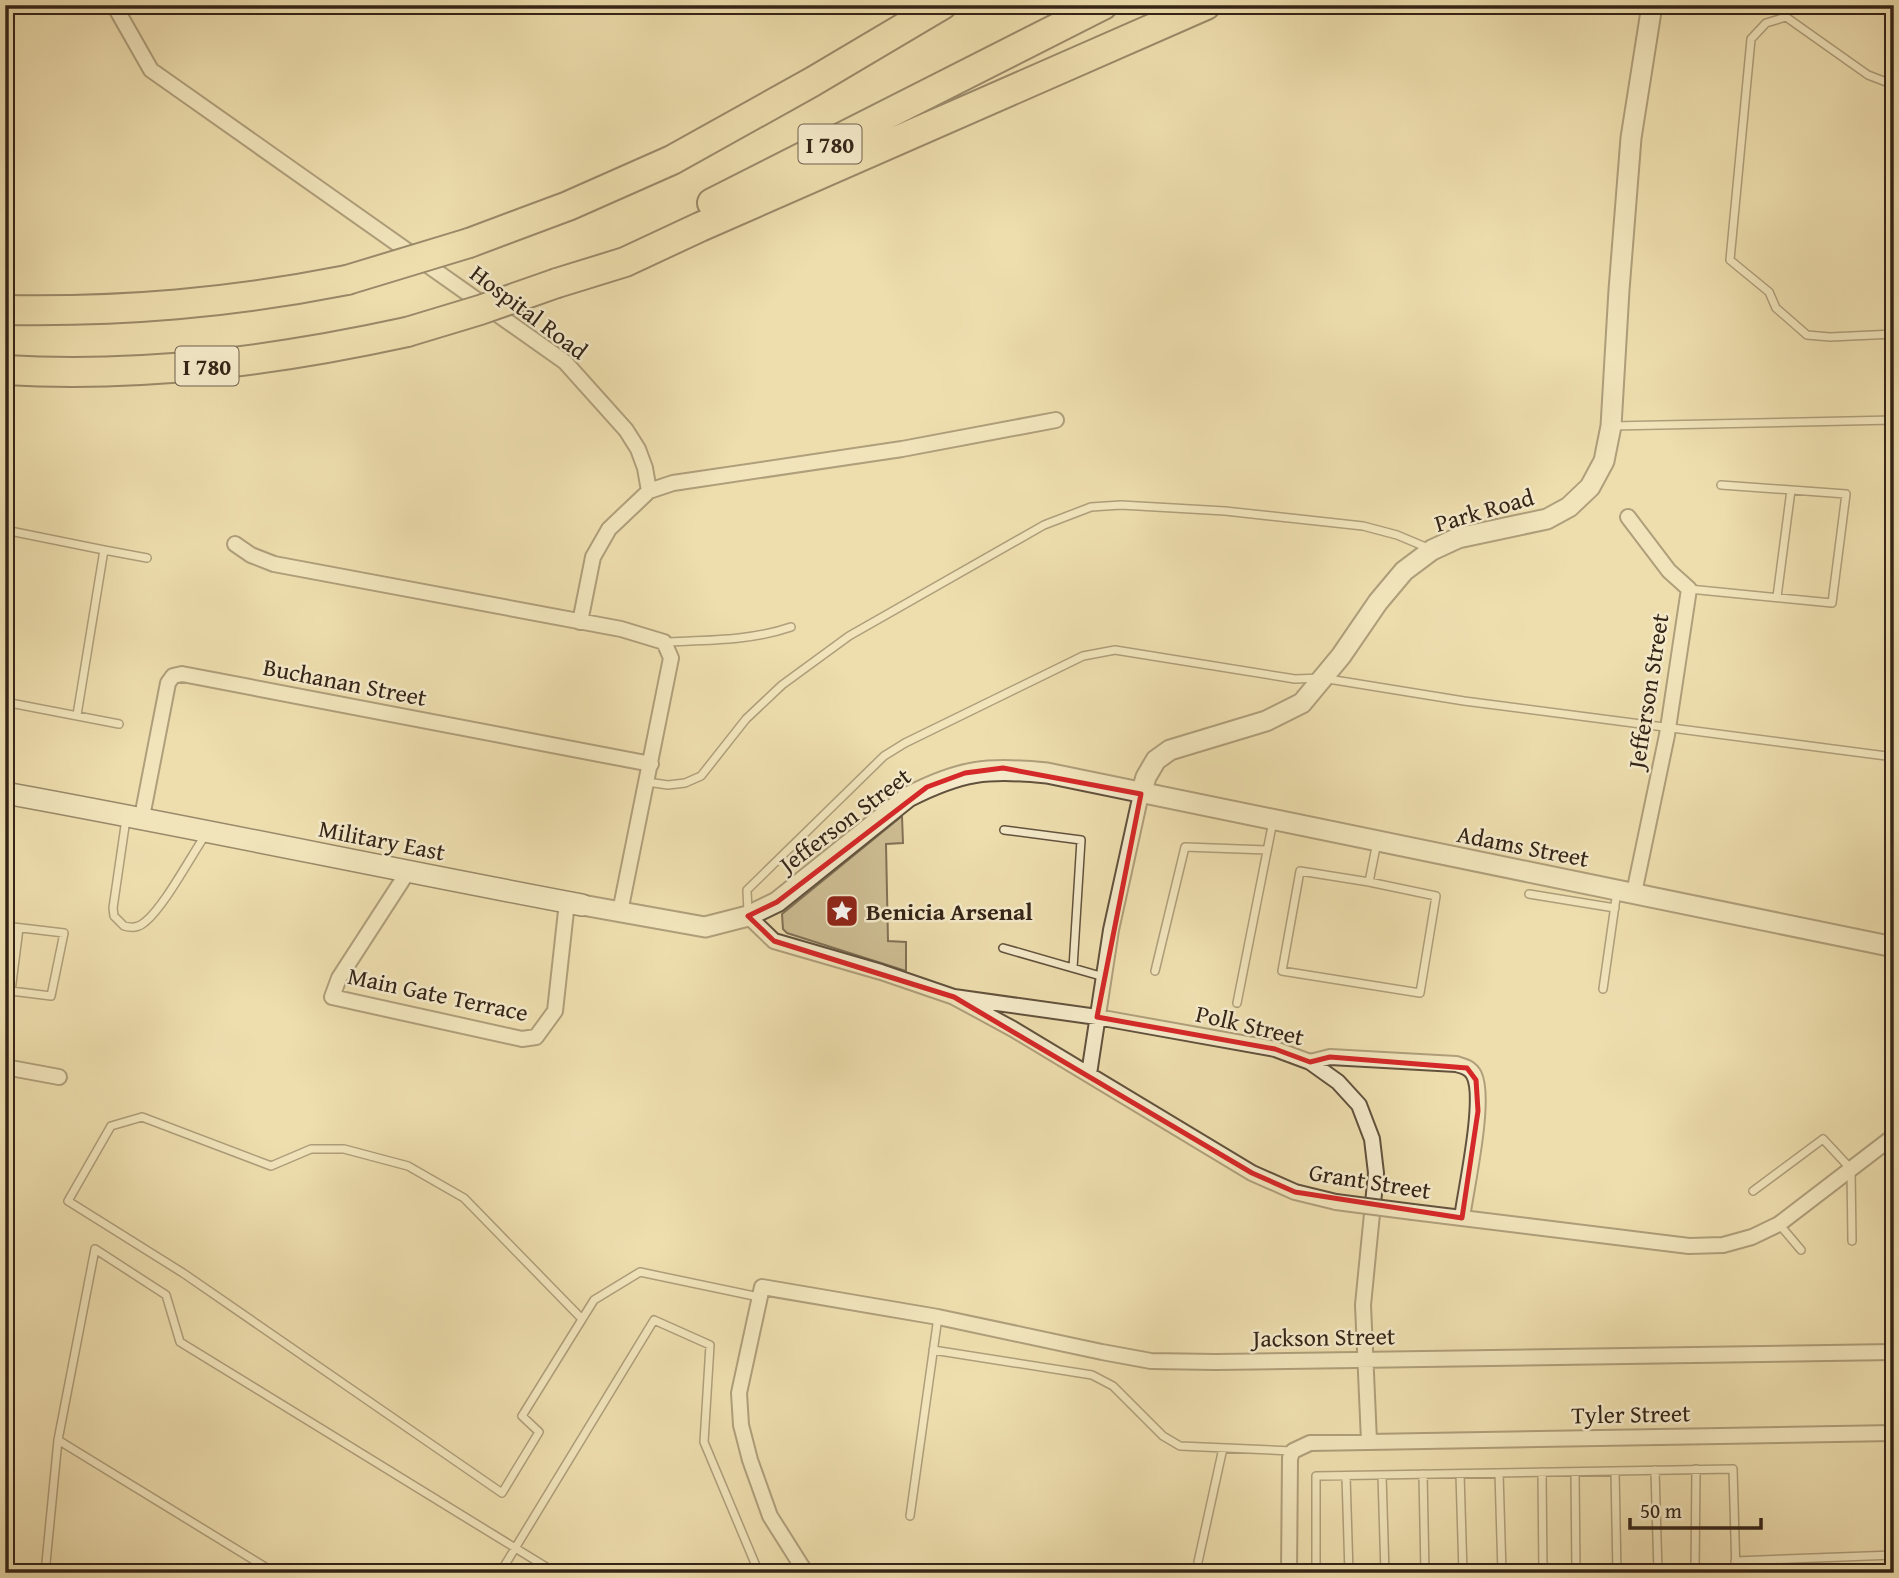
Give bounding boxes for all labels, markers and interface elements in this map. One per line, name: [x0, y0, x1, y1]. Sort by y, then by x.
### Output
road number: I 780: [798, 125, 862, 164]
street label: Hospital Road: [463, 256, 595, 368]
road number: I 780: [176, 346, 238, 386]
street label: Park Road: [1430, 479, 1538, 541]
street label: Jefferson Street: [1618, 610, 1678, 774]
street label: Buchanan Street: [260, 649, 430, 715]
street label: Jefferson Street: [770, 759, 918, 883]
street label: Military East: [316, 811, 449, 870]
street label: Adams Street: [1454, 816, 1593, 876]
place icon: Benicia Arsenal: [823, 892, 861, 930]
place label: Benicia Arsenal: [866, 894, 1033, 929]
street label: Main Gate Terrace: [345, 958, 531, 1030]
street label: Polk Street: [1192, 996, 1308, 1055]
street label: Grant Street: [1306, 1154, 1434, 1208]
street label: Jackson Street: [1249, 1318, 1396, 1356]
street label: Tyler Street: [1571, 1395, 1691, 1433]
scale bar: [1630, 1487, 1761, 1531]
text: 50 m: [1640, 1495, 1682, 1526]

